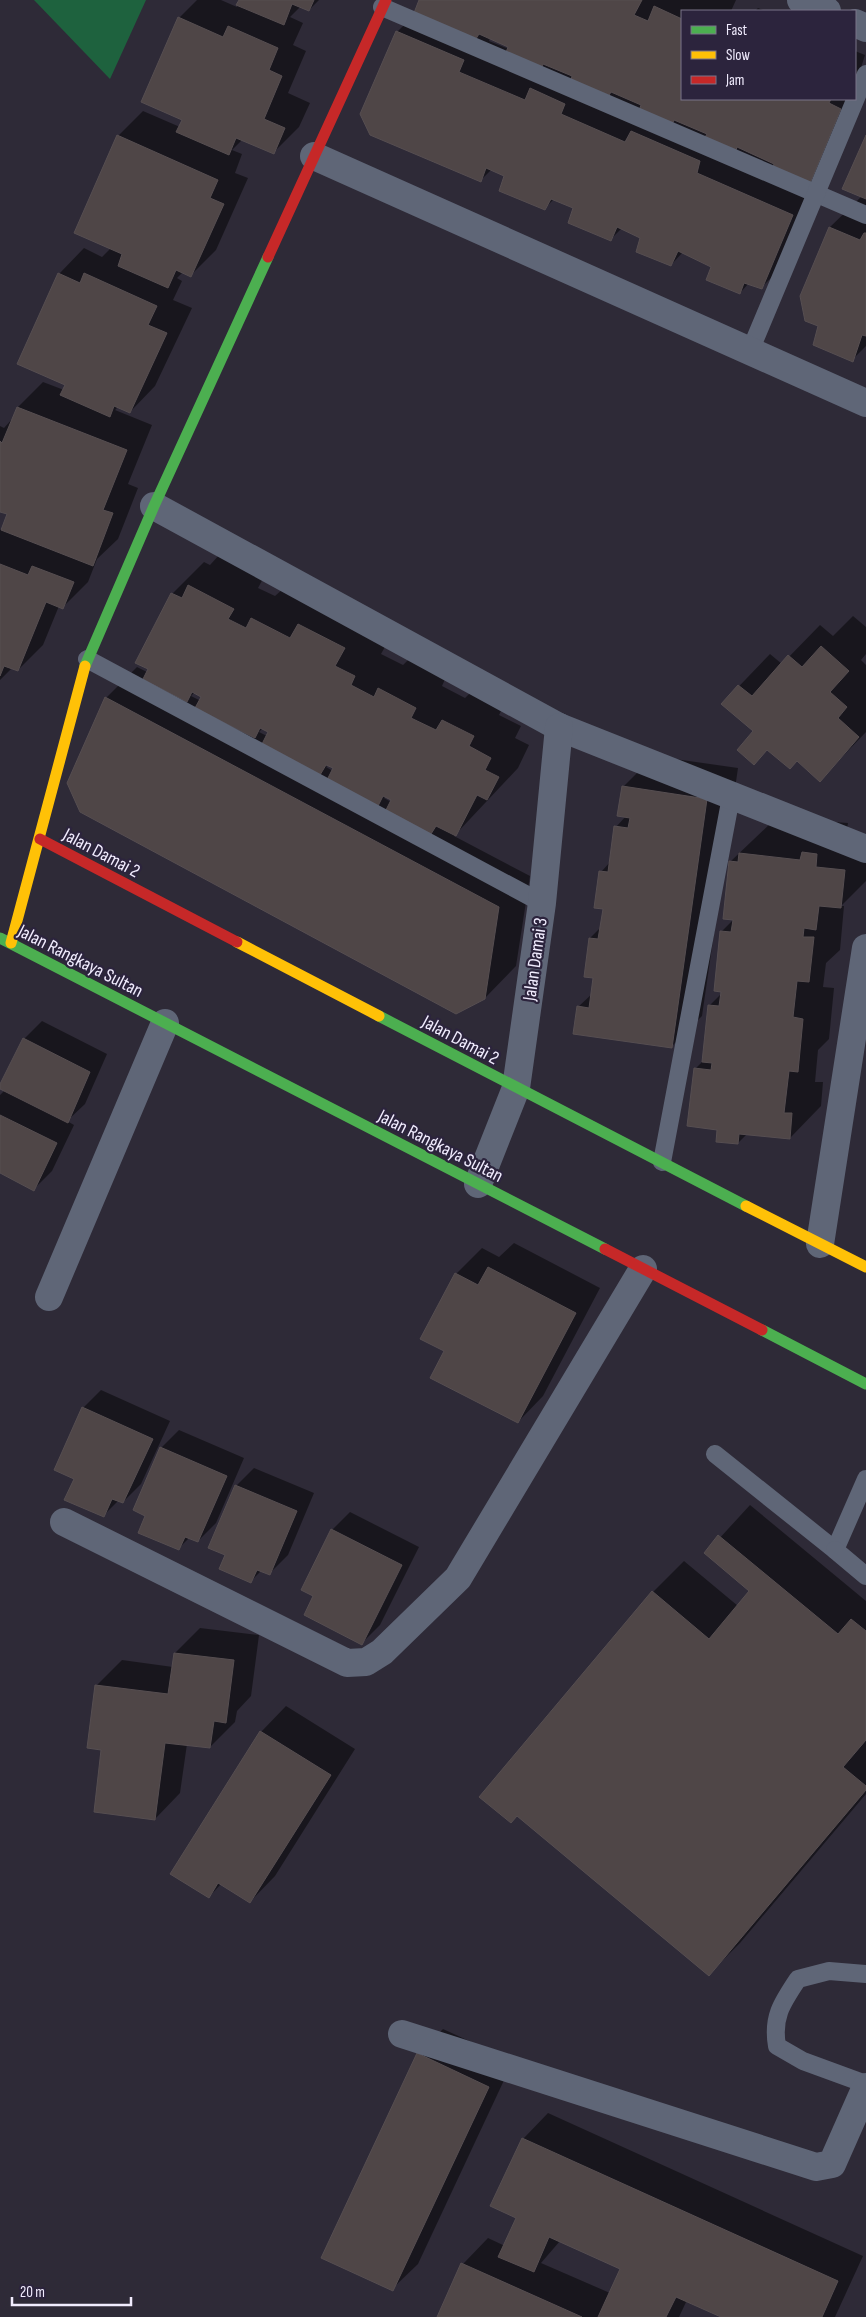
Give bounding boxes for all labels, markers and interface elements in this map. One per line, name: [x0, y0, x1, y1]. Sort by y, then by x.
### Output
legend: [681, 10, 856, 100]
text: Fast: [726, 21, 748, 40]
text: Slow: [726, 46, 750, 65]
text: Jam: [725, 71, 744, 90]
street label: Jalan Damai 2: [58, 823, 144, 883]
street label: Jalan Damai 3: [518, 916, 553, 1003]
street label: Jalan Rangkaya Sultan: [13, 919, 147, 1003]
street label: Jalan Damai 2: [417, 1010, 503, 1070]
street label: Jalan Rangkaya Sultan: [373, 1104, 507, 1188]
scale bar: [12, 2274, 131, 2306]
text: 20 m: [20, 2283, 45, 2302]

